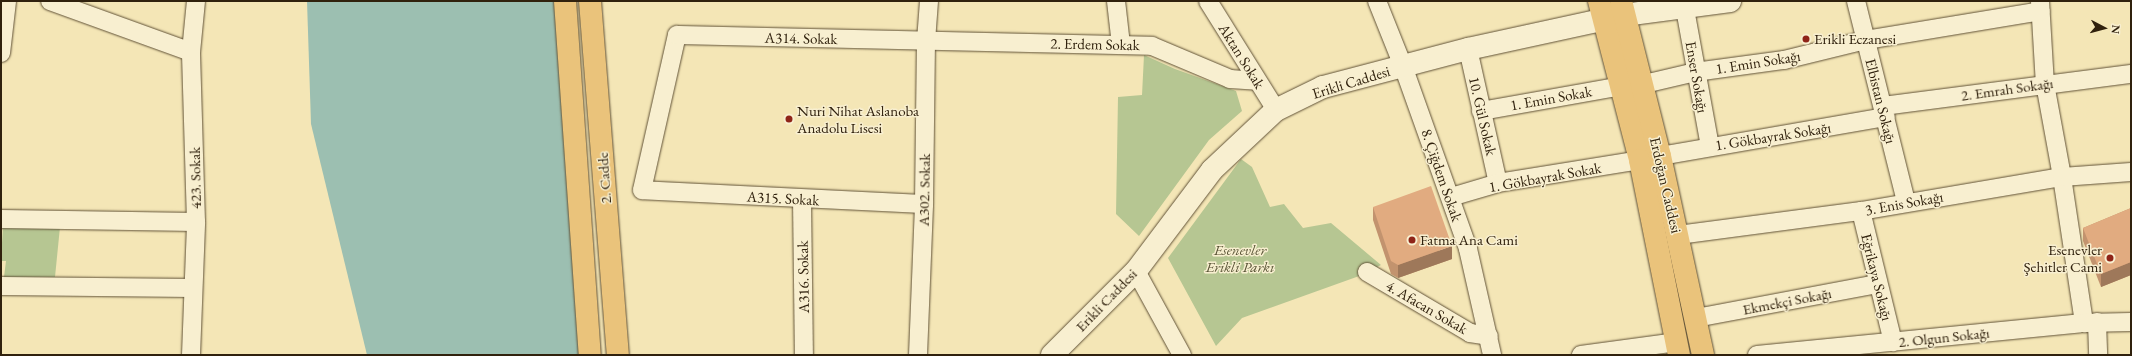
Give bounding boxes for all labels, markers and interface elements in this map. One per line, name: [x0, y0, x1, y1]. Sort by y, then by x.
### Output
north arrow: [2084, 8, 2124, 48]
street label: Aktan Sokak: [1215, 20, 1269, 92]
text: N: [2109, 24, 2123, 34]
street label: A314. Sokak: [765, 28, 837, 48]
place label: Erikli Eczanesi: [1814, 30, 1896, 48]
street label: 2. Erdem Sokak: [1050, 34, 1140, 54]
marker: Erikli Eczanesi: [1801, 34, 1811, 44]
street label: Enser Sokağı: [1682, 40, 1712, 114]
street label: 1. Emin Sokağı: [1714, 46, 1802, 78]
street label: Elbistan Sokağı: [1862, 56, 1900, 146]
street label: Erikli Caddesi: [1310, 62, 1392, 102]
street label: 2. Emrah Sokağı: [1960, 74, 2054, 104]
street label: 10. Gül Sokak: [1465, 75, 1501, 157]
street label: 1. Emin Sokak: [1509, 82, 1593, 114]
place label: Nuri Nihat Aslanoba Anadolu Lisesi: [797, 101, 919, 136]
marker: Nuri Nihat Aslanoba Anadolu Lisesi: [784, 114, 794, 124]
street label: 1. Gökbayrak Sokağı: [1714, 118, 1832, 154]
street label: 8. Çiğdem Sokak: [1418, 126, 1466, 224]
street label: Erdoğan Caddesi: [1646, 135, 1686, 235]
street label: 423. Sokak: [185, 147, 205, 209]
street label: 2. Cadde: [593, 152, 615, 204]
street label: A302. Sokak: [914, 154, 934, 226]
street label: 1. Gökbayrak Sokak: [1487, 158, 1603, 196]
street label: A315. Sokak: [746, 187, 820, 209]
street label: 3. Enis Sokağı: [1864, 187, 1944, 219]
place label: Fatma Ana Cami: [1420, 231, 1518, 249]
street label: Eğrikaya Sokağı: [1857, 232, 1897, 322]
marker: Fatma Ana Cami: [1407, 235, 1417, 245]
park label: Esenevler Erikli Parkı: [1206, 240, 1274, 275]
place label: Esenevler Şehitler Cami: [2024, 240, 2102, 275]
street label: A316. Sokak: [793, 241, 813, 313]
marker: Esenevler Şehitler Cami: [2105, 253, 2115, 263]
street label: Erikli Caddesi: [1072, 265, 1140, 335]
street label: 4. Afacan Sokak: [1383, 276, 1471, 338]
street label: Ekmekçi Sokağı: [1741, 284, 1833, 318]
street label: 2. Olgun Sokağı: [1898, 323, 1990, 351]

